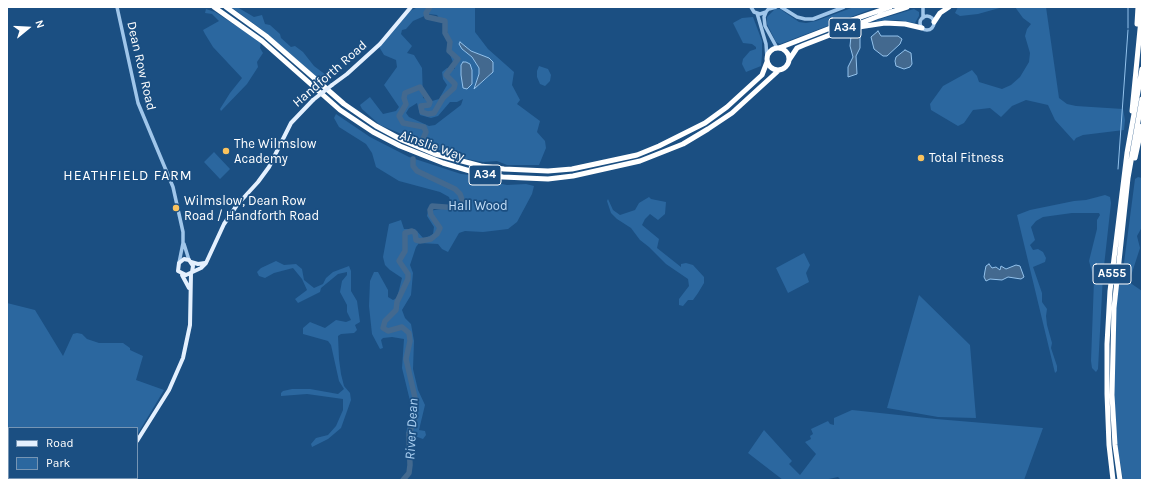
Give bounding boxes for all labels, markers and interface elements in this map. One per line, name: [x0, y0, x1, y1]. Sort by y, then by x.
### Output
north arrow: [8, 8, 48, 48]
text: N: [32, 18, 47, 30]
road number: A34: [829, 18, 861, 38]
street label: Dean Row Road: [123, 20, 159, 112]
street label: Handforth Road: [290, 37, 370, 111]
street label: Ainslie Way: [398, 127, 466, 165]
place label: The Wilmslow Academy: [234, 136, 316, 167]
marker: The Wilmslow Academy: [221, 146, 231, 156]
place label: Total Fitness: [929, 150, 1004, 166]
marker: Total Fitness: [916, 153, 926, 163]
road number: A34: [469, 165, 501, 185]
district label: HEATHFIELD FARM: [63, 168, 193, 184]
place label: Wilmslow, Dean Row Road / Handforth Road: [184, 193, 319, 224]
park label: Hall Wood: [448, 198, 508, 214]
marker: Wilmslow, Dean Row Road / Handforth Road: [171, 203, 181, 213]
road number: A555: [1093, 264, 1131, 284]
water label: River Dean: [402, 398, 422, 460]
legend: [8, 427, 138, 479]
text: Road: [46, 436, 74, 450]
text: Park: [46, 456, 70, 470]

